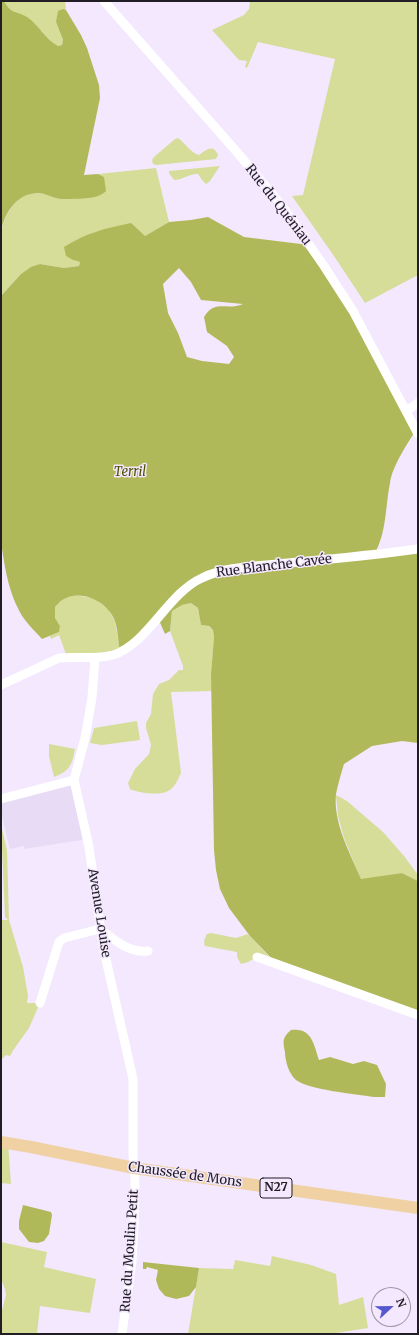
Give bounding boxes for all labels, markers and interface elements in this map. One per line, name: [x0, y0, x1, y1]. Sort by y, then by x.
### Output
street label: Rue du Quéniau: [242, 162, 314, 248]
park label: Terril: [114, 464, 146, 480]
street label: Rue Blanche Cavée: [215, 551, 333, 581]
street label: Avenue Louise: [84, 867, 114, 959]
street label: Chaussée de Mons: [127, 1159, 243, 1191]
road number: N27: [260, 1178, 292, 1198]
street label: Rue du Moulin Petit: [118, 1189, 142, 1313]
north arrow: [371, 1287, 411, 1327]
text: N: [393, 1296, 409, 1310]

